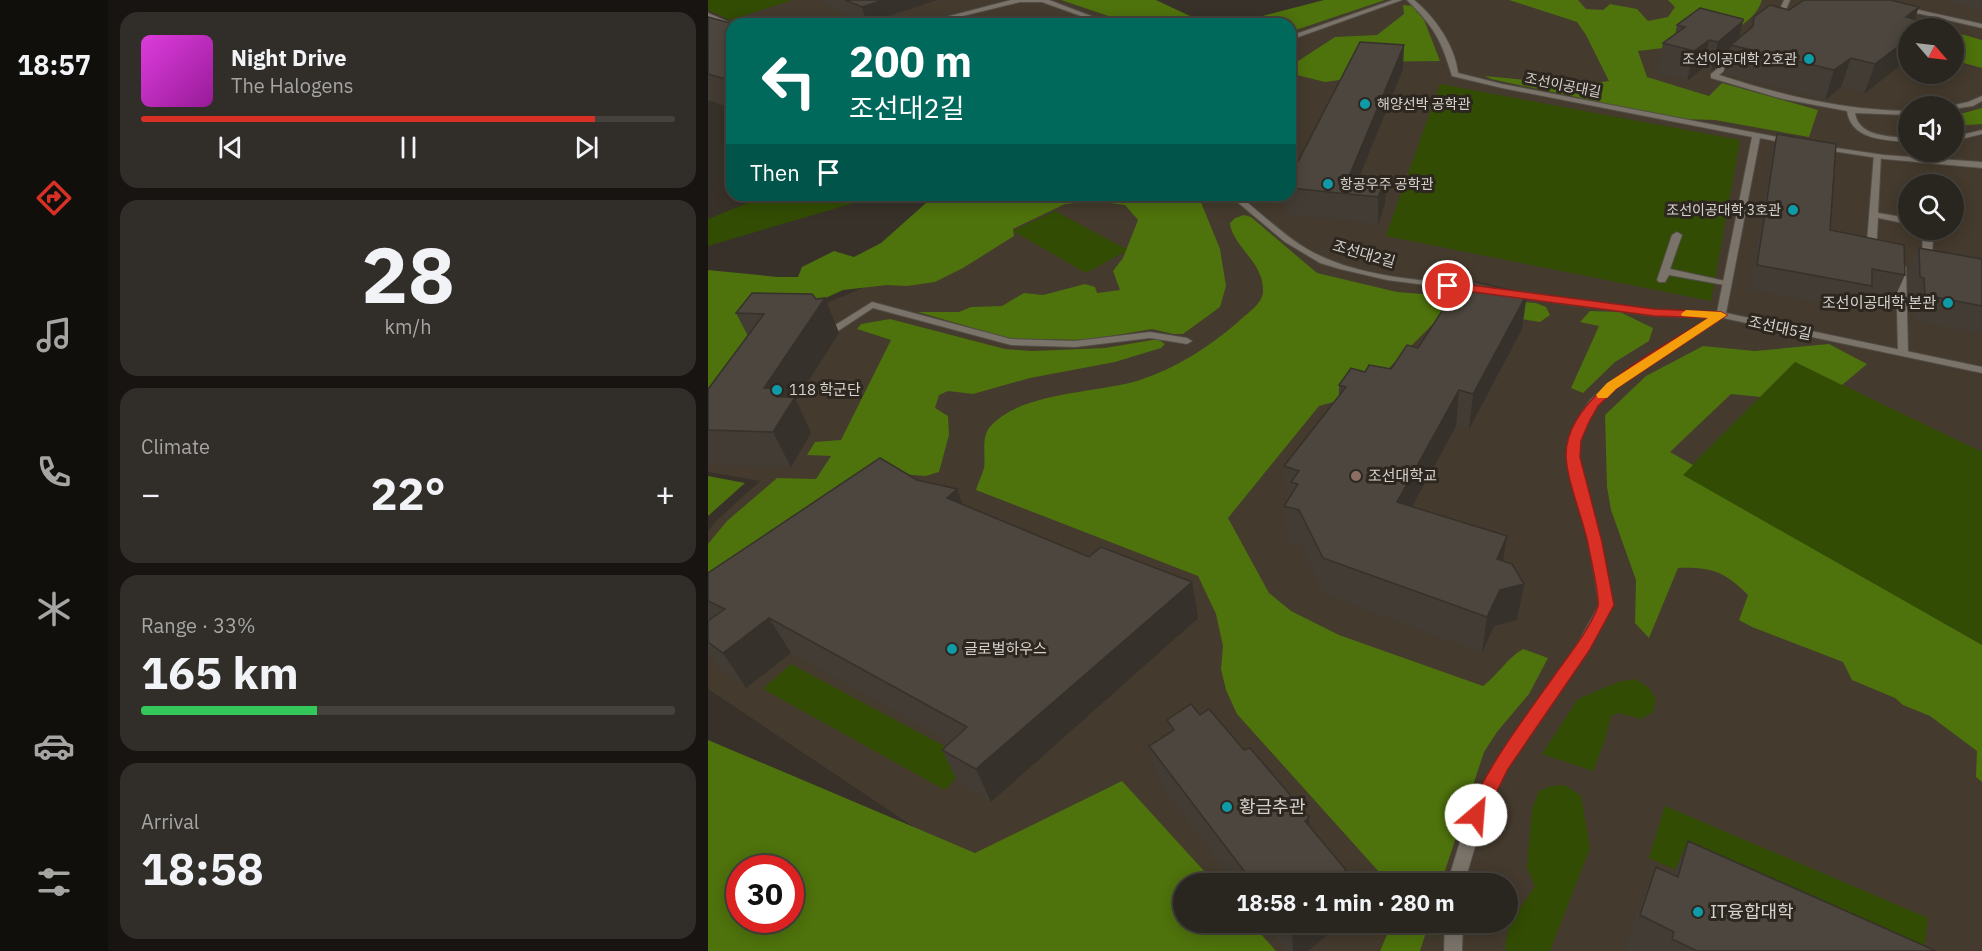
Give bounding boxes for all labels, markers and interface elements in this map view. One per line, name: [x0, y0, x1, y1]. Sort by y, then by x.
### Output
north arrow: [1898, 18, 1964, 84]
map controls: [1898, 18, 1964, 240]
text: 200 m: [849, 34, 972, 89]
icon: left: [750, 42, 828, 120]
text: Night Drive: [231, 43, 347, 72]
text: 18:57: [17, 47, 91, 82]
place label: 조선이공대학 2호관: [1682, 50, 1797, 68]
marker: 조선이공대학 2호관: [1802, 52, 1816, 66]
street label: 조선이공대길: [1523, 69, 1603, 101]
text: The Halogens: [231, 72, 353, 99]
text: 조선대2길: [849, 90, 965, 125]
place label: 해양선박 공학관: [1377, 95, 1471, 113]
button: sound: [1898, 96, 1964, 162]
marker: 해양선박 공학관: [1358, 97, 1372, 111]
icon: previous: [214, 131, 247, 164]
icon: pause: [392, 131, 425, 164]
icon: next: [570, 131, 603, 164]
icon: arrive: [812, 156, 845, 189]
text: Then: [750, 158, 800, 187]
button: search: [1898, 174, 1964, 240]
place label: 항공우주 공학관: [1340, 175, 1434, 193]
icon: directions: [33, 177, 75, 219]
marker: 항공우주 공학관: [1321, 177, 1335, 191]
place label: 조선이공대학 3호관: [1666, 201, 1781, 219]
marker: 조선이공대학 3호관: [1786, 203, 1800, 217]
text: 28: [361, 223, 455, 324]
street label: 조선대2길: [1331, 236, 1398, 271]
pin: [1422, 260, 1473, 311]
icon: arrive: [1431, 269, 1464, 302]
place label: 조선이공대학 본관: [1822, 293, 1936, 312]
marker: 조선이공대학 본관: [1941, 296, 1955, 310]
street label: 조선대5길: [1747, 312, 1813, 343]
text: km/h: [384, 313, 432, 340]
icon: music: [33, 314, 75, 356]
place label: 118 학군단: [789, 380, 861, 399]
marker: 118 학군단: [770, 383, 784, 397]
text: Climate: [141, 433, 210, 460]
icon: phone: [33, 451, 75, 493]
text: 22°: [370, 464, 446, 522]
place label: 조선대학교: [1368, 466, 1437, 485]
marker: 조선대학교: [1349, 469, 1363, 483]
text: −: [141, 472, 161, 515]
text: +: [655, 472, 675, 515]
icon: climate: [33, 588, 75, 630]
text: Range · 33%: [141, 612, 256, 639]
place label: 글로벌하우스: [964, 639, 1047, 658]
marker: 글로벌하우스: [945, 642, 959, 656]
text: 165 km: [141, 643, 299, 701]
icon: car: [33, 725, 75, 767]
position arrow: [1444, 783, 1508, 847]
place label: 황금추관: [1239, 795, 1306, 818]
marker: 황금추관: [1220, 800, 1234, 814]
text: Arrival: [141, 808, 199, 835]
text: 18:58: [141, 839, 264, 897]
speed limit sign: 30: [726, 855, 804, 933]
icon: filters: [33, 861, 75, 903]
text: 18:58 · 1 min · 280 m: [1236, 888, 1455, 917]
place label: IT융합대학: [1710, 900, 1794, 923]
marker: IT융합대학: [1691, 905, 1705, 919]

